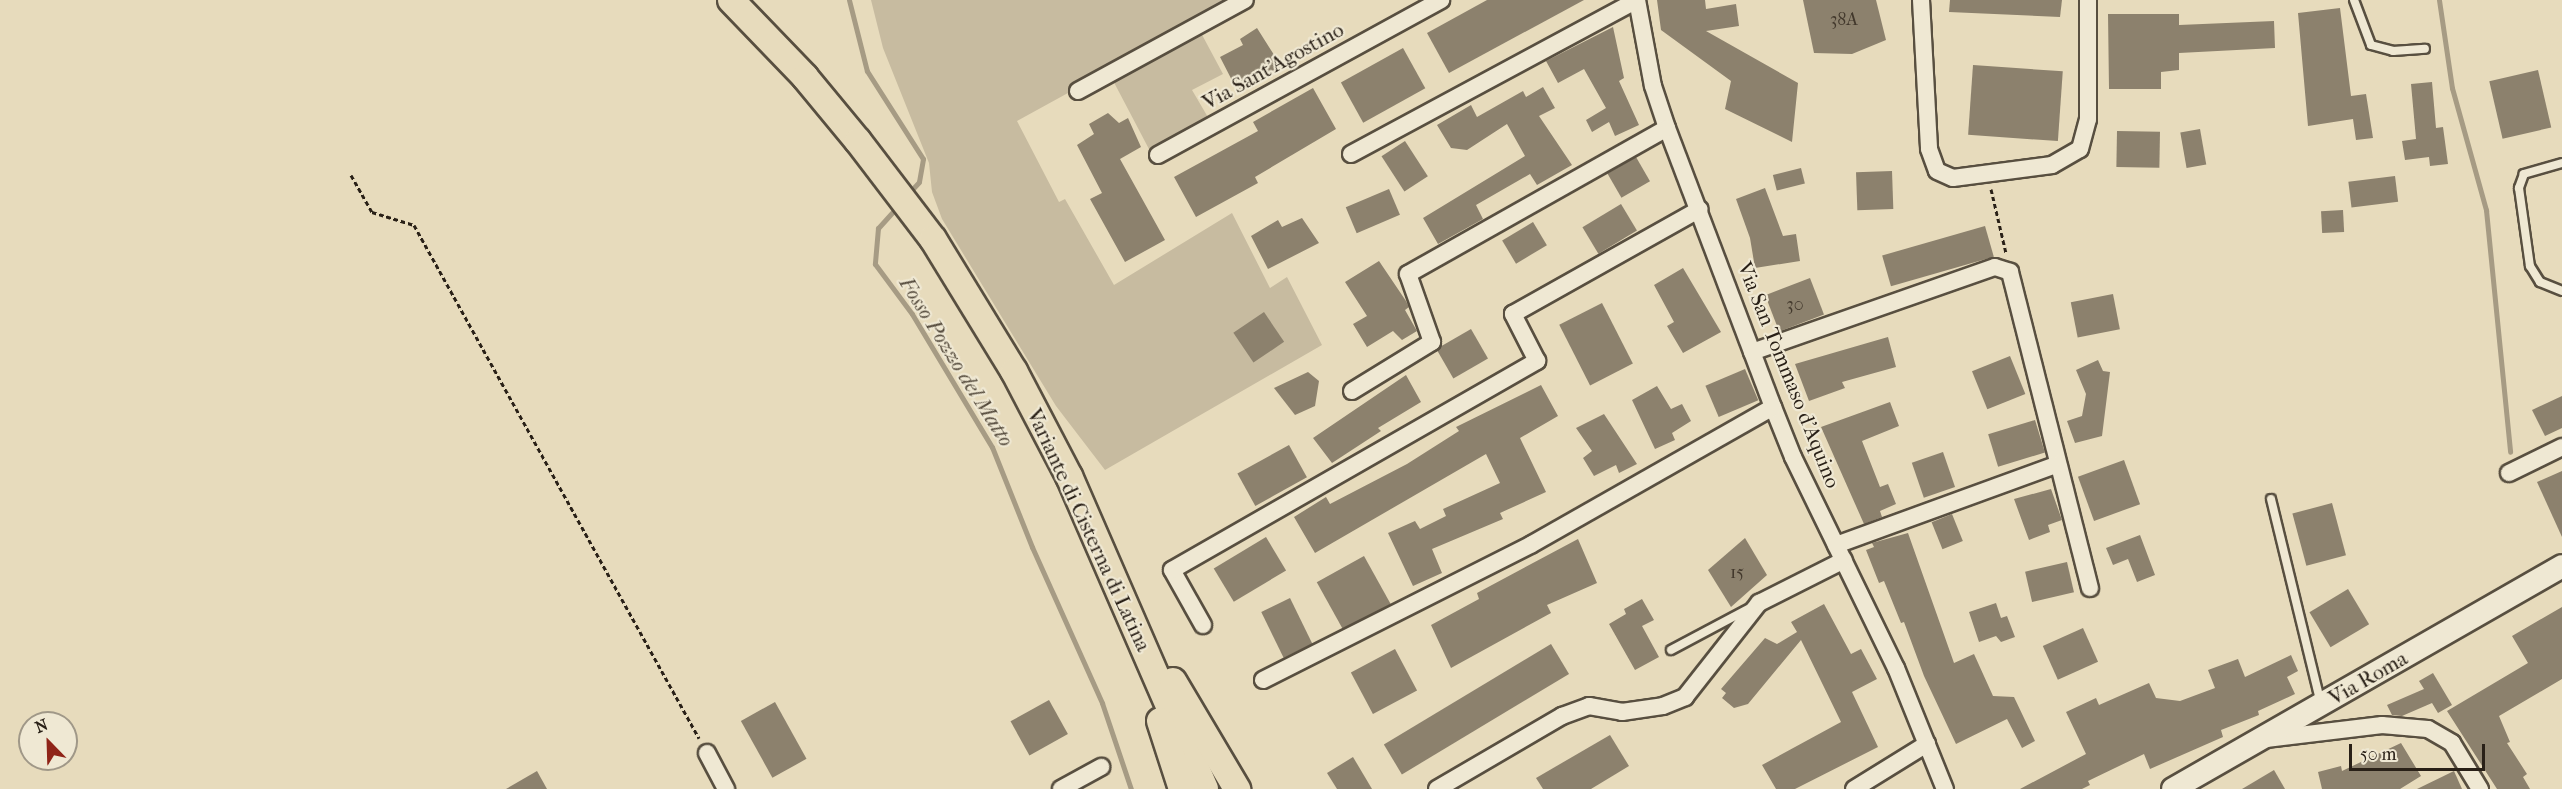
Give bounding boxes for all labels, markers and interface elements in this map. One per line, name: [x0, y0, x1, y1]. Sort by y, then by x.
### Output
house number: 38A: [1830, 9, 1858, 31]
street label: Via Sant'Agostino: [1198, 17, 1348, 115]
street label: Via San Tommaso d'Aquino: [1732, 258, 1846, 492]
water label: Fosso Pozzo del Matto: [893, 272, 1019, 452]
house number: 30: [1786, 294, 1804, 316]
street label: Variante di Cisterna di Latina: [1022, 405, 1156, 655]
house number: 15: [1730, 562, 1744, 584]
street label: Via Roma: [2324, 645, 2412, 711]
north arrow: [18, 711, 78, 771]
text: N: [32, 715, 51, 737]
scale bar: [2352, 732, 2488, 770]
text: 50 m: [2360, 744, 2396, 765]

